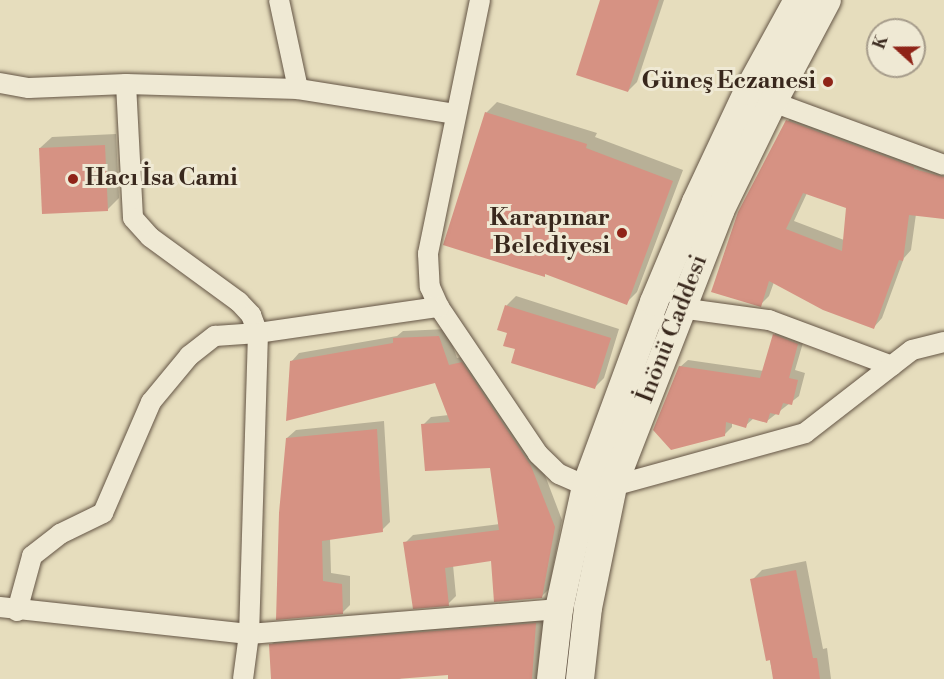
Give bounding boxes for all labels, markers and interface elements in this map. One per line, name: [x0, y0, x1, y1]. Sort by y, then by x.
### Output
north arrow: [866, 18, 926, 78]
text: K: [869, 33, 893, 52]
place label: Güneş Eczanesi: [641, 68, 816, 96]
marker: Güneş Eczanesi: [821, 75, 835, 89]
place label: Hacı İsa Cami: [85, 165, 238, 193]
marker: Hacı İsa Cami: [66, 172, 80, 186]
place label: Karapınar Belediyesi: [489, 205, 610, 261]
marker: Karapınar Belediyesi: [615, 226, 629, 240]
street label: İnönü Caddesi: [632, 251, 714, 407]

